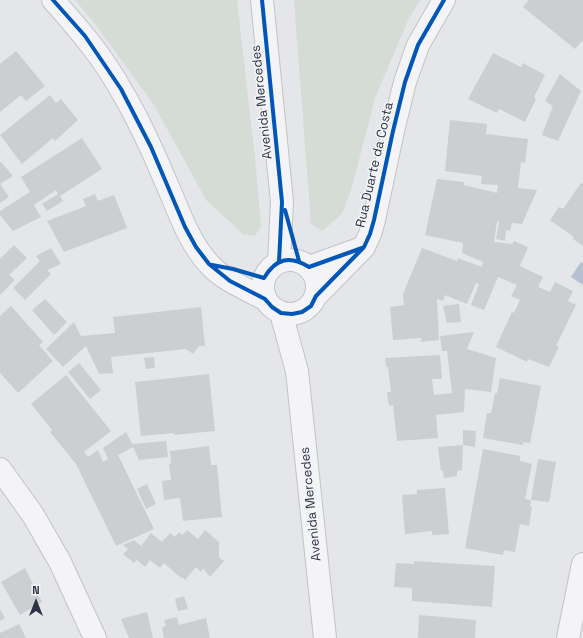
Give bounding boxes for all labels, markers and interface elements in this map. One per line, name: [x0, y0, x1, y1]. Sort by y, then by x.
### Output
street label: Avenida Mercedes: [248, 44, 276, 160]
street label: Rua Duarte da Costa: [353, 101, 397, 229]
street label: Avenida Mercedes: [297, 446, 325, 562]
north arrow: [16, 582, 56, 622]
text: N: [32, 583, 40, 597]

